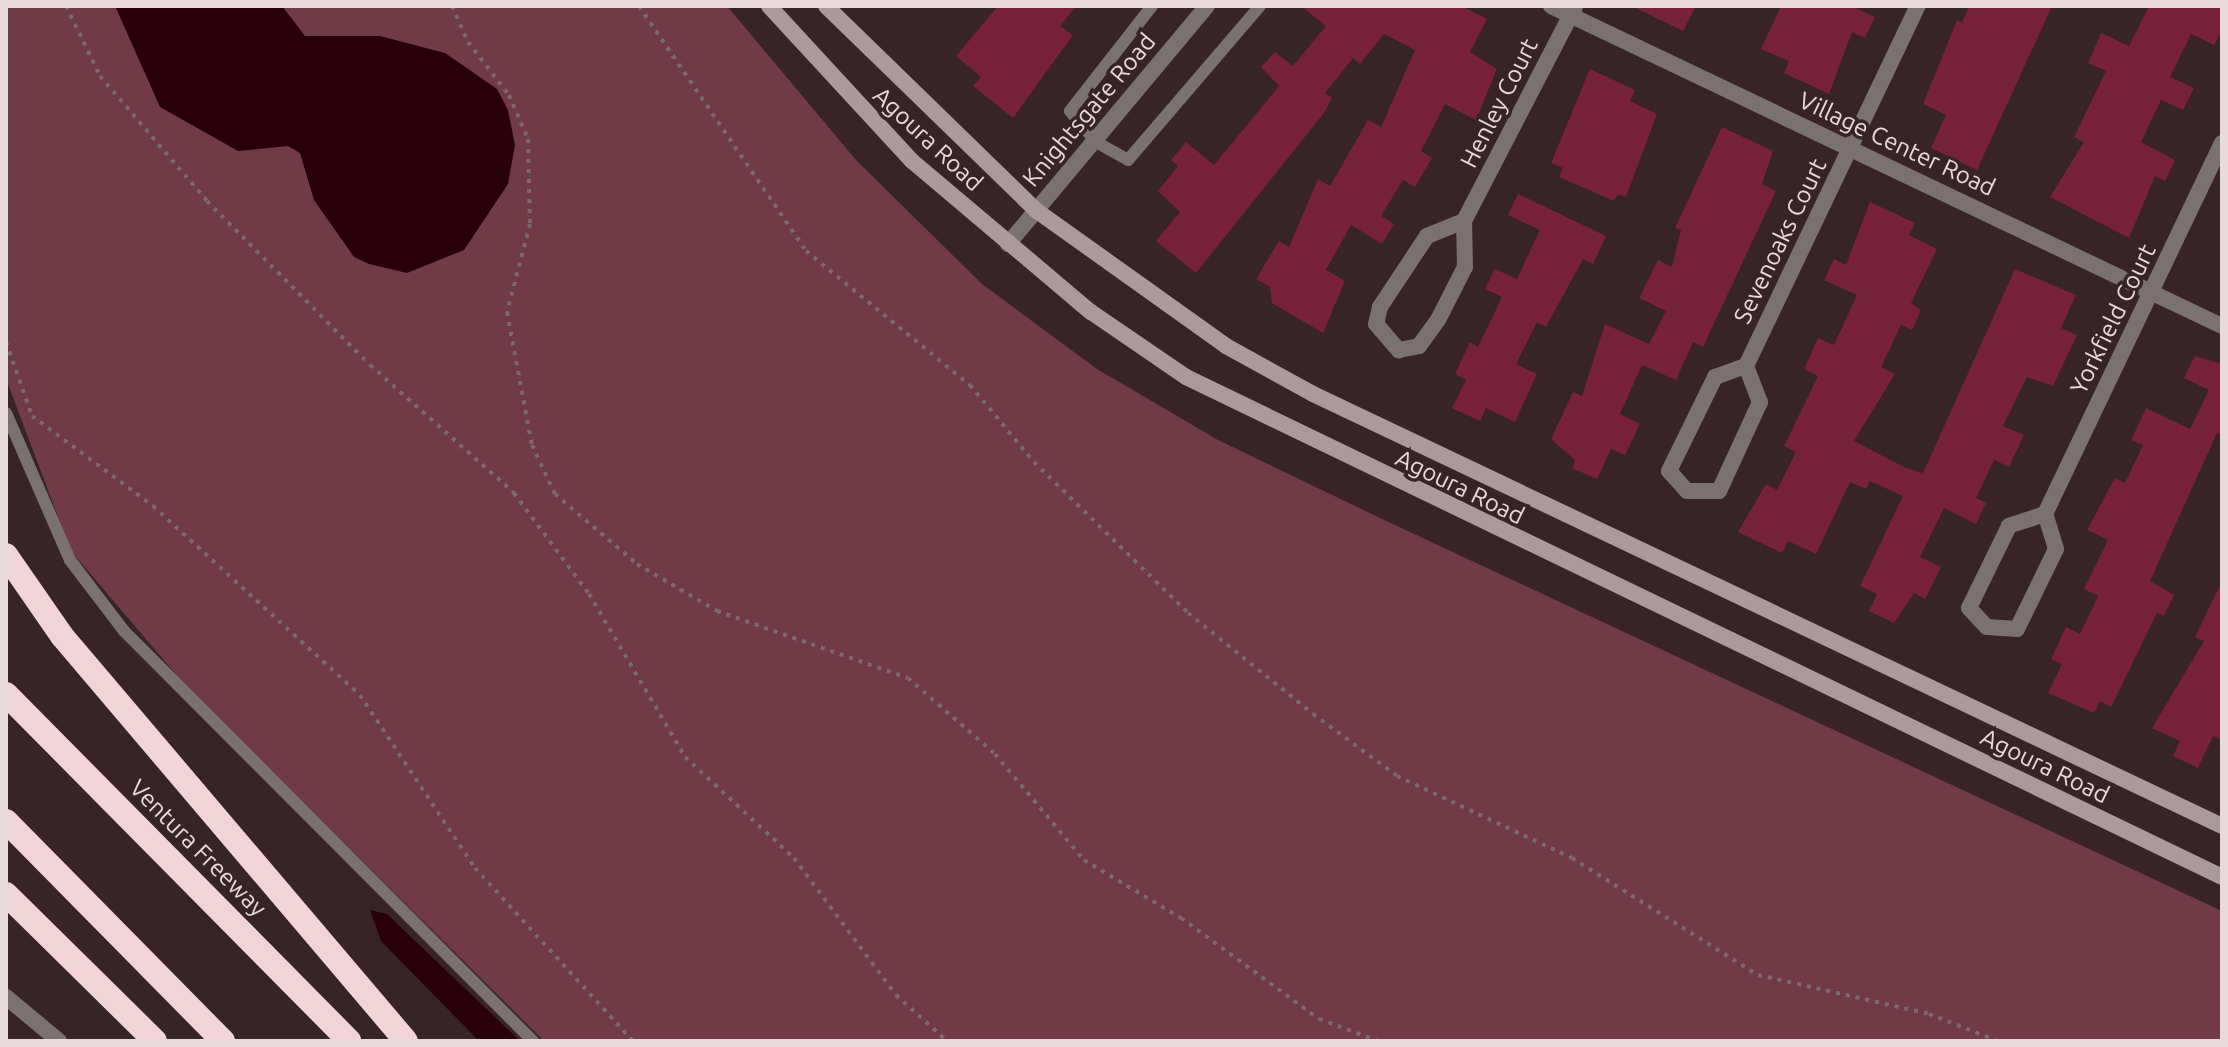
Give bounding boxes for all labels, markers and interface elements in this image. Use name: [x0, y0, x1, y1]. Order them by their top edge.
street label: Knightsgate Road: [1017, 28, 1161, 192]
street label: Henley Court: [1454, 34, 1544, 172]
street label: Agoura Road: [867, 81, 989, 197]
street label: Village Center Road: [1794, 86, 2000, 202]
street label: Sevenoaks Court: [1728, 154, 1832, 328]
street label: Yorkfield Court: [2064, 239, 2162, 399]
street label: Agoura Road: [1391, 444, 1529, 530]
street label: Agoura Road: [1976, 723, 2114, 809]
street label: Ventura Freeway: [124, 774, 272, 922]

